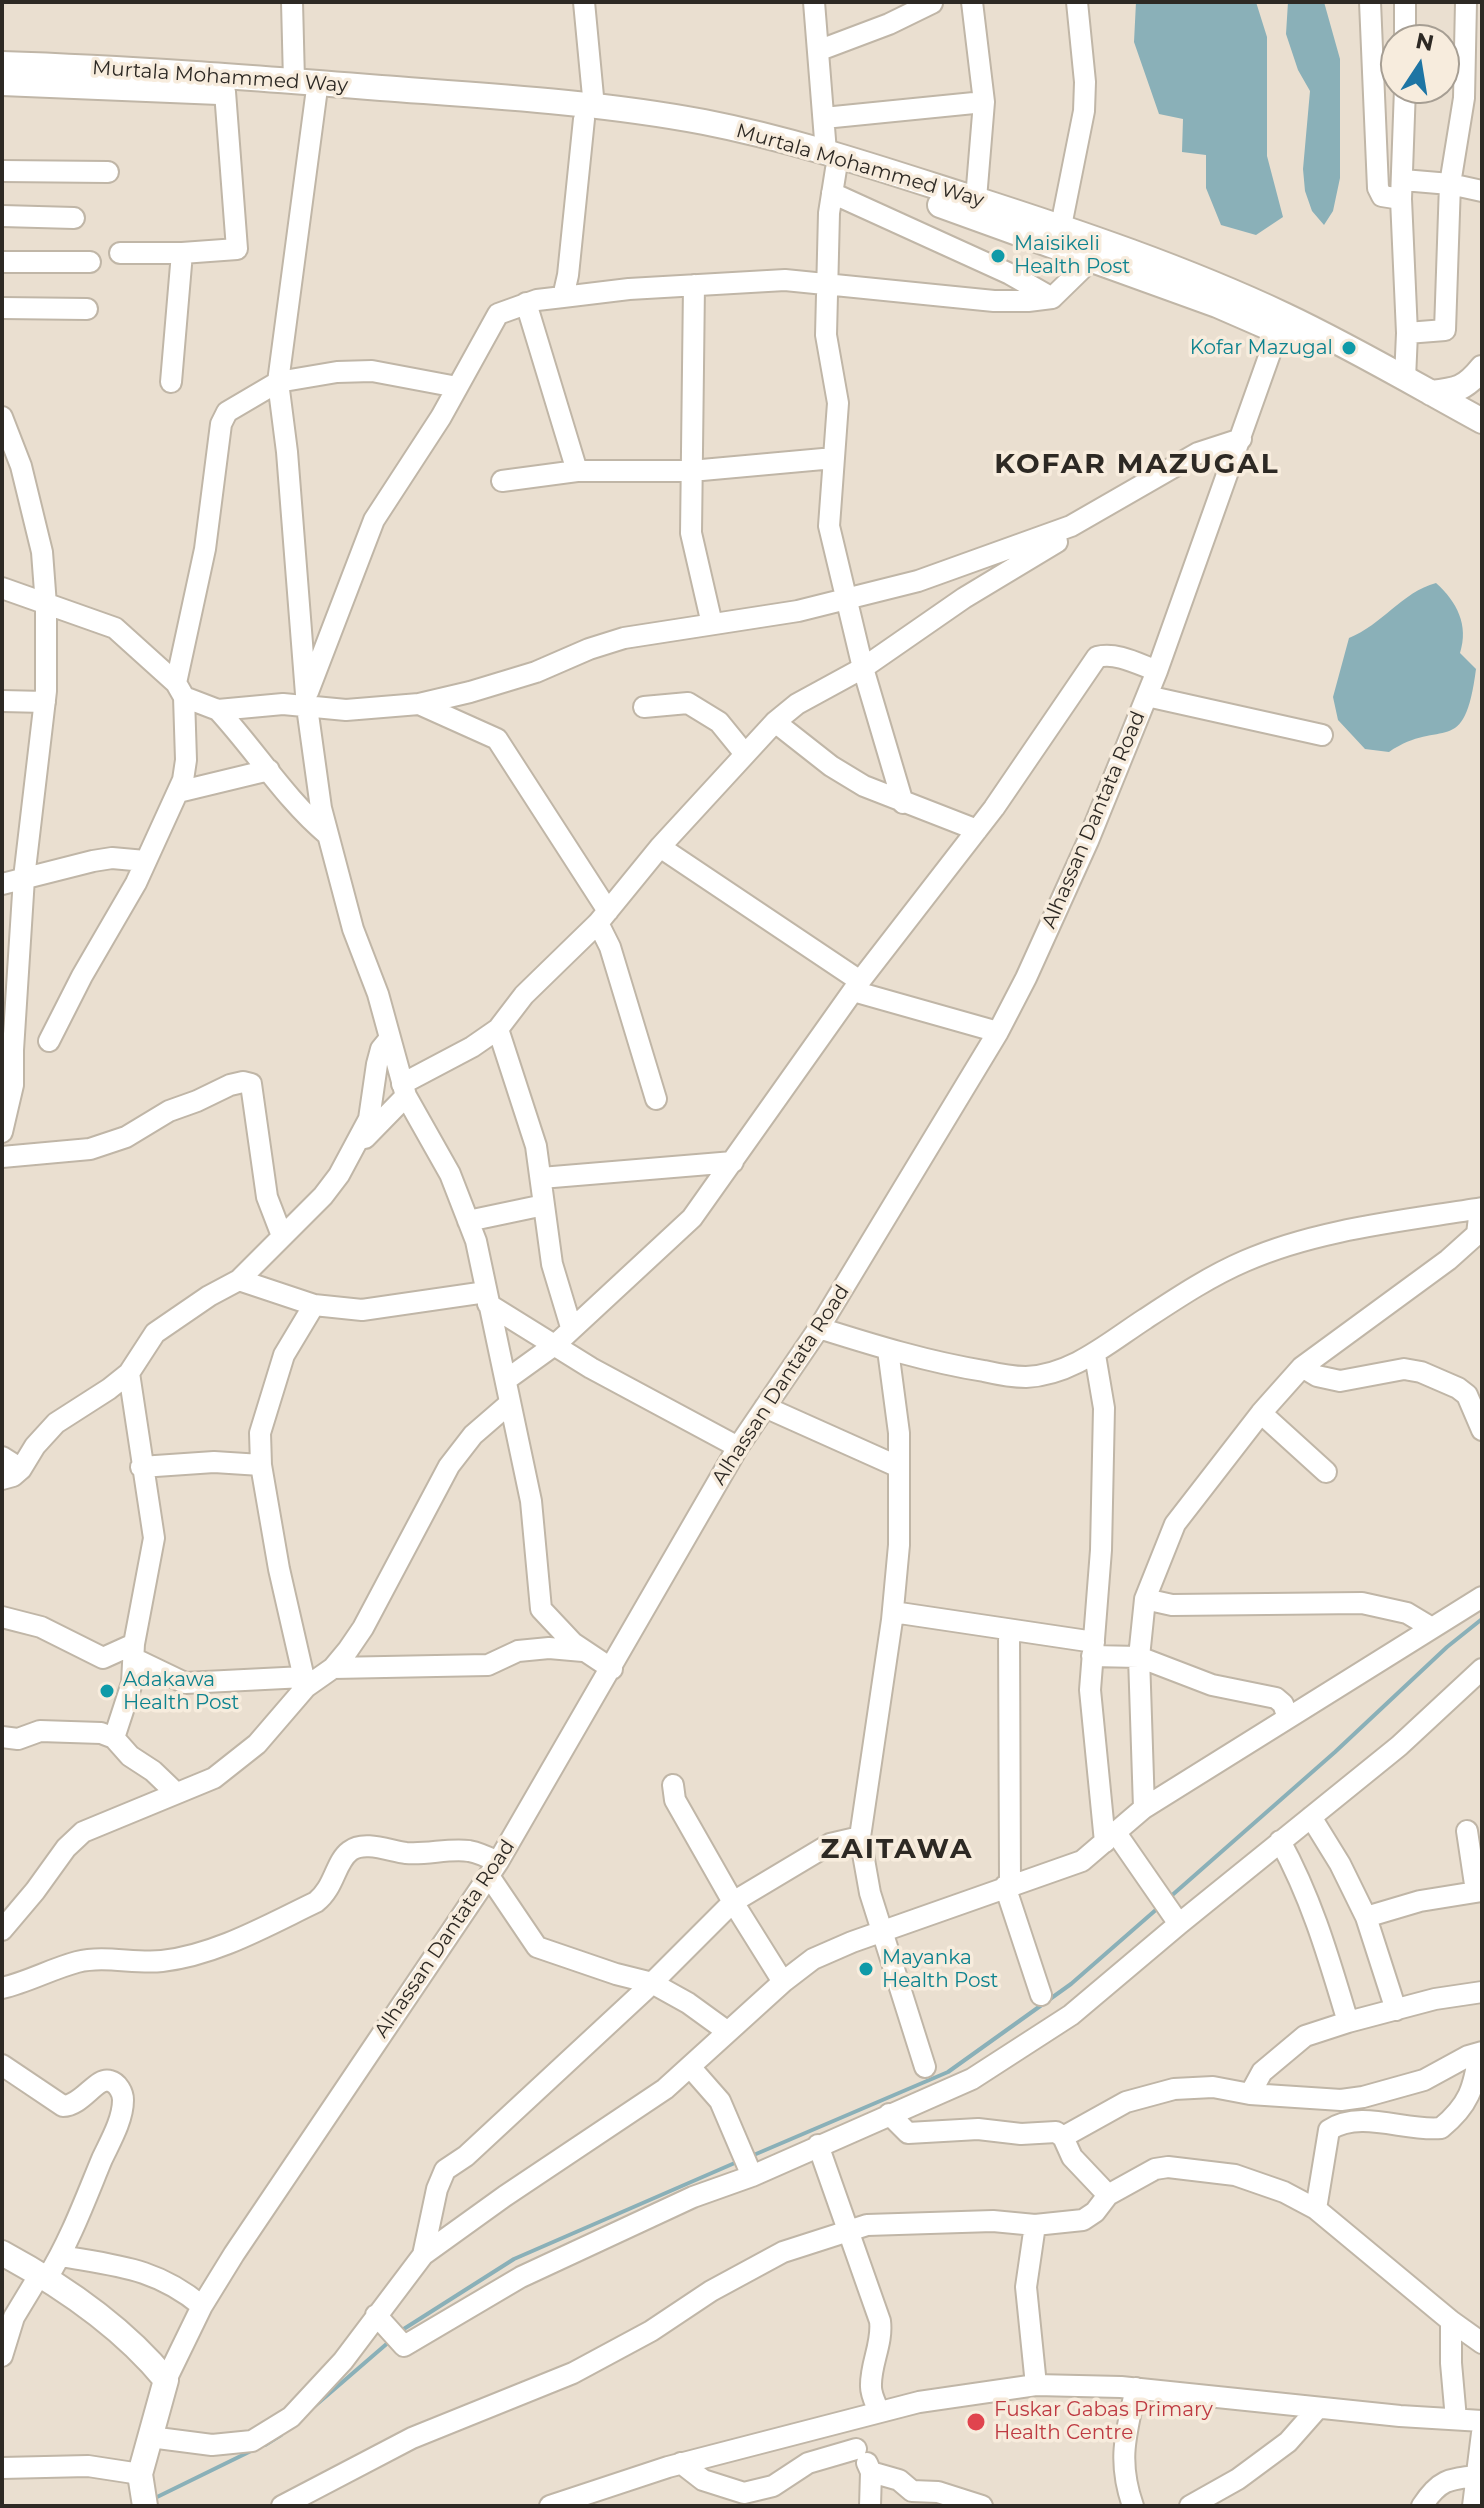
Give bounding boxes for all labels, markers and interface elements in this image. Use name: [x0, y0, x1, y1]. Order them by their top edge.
north arrow: [1380, 24, 1460, 104]
text: N: [1413, 27, 1436, 57]
street label: Murtala Mohammed Way: [91, 56, 349, 98]
street label: Murtala Mohammed Way: [733, 119, 987, 213]
place label: Maisikeli Health Post: [1014, 232, 1130, 279]
marker: Maisikeli Health Post: [989, 247, 1007, 265]
place label: Kofar Mazugal: [1190, 336, 1333, 360]
marker: Kofar Mazugal: [1340, 339, 1358, 357]
district label: KOFAR MAZUGAL: [994, 448, 1280, 482]
street label: Alhassan Dantata Road: [1037, 708, 1151, 932]
street label: Alhassan Dantata Road: [707, 1281, 855, 1489]
place label: Adakawa Health Post: [123, 1668, 239, 1715]
marker: Adakawa Health Post: [98, 1682, 116, 1700]
district label: ZAITAWA: [820, 1833, 974, 1867]
street label: Alhassan Dantata Road: [370, 1835, 520, 2043]
place label: Mayanka Health Post: [882, 1946, 998, 1993]
marker: Mayanka Health Post: [857, 1960, 875, 1978]
place label: Fuskar Gabas Primary Health Centre: [994, 2398, 1213, 2445]
marker: Fuskar Gabas Primary Health Centre: [965, 2411, 987, 2433]

